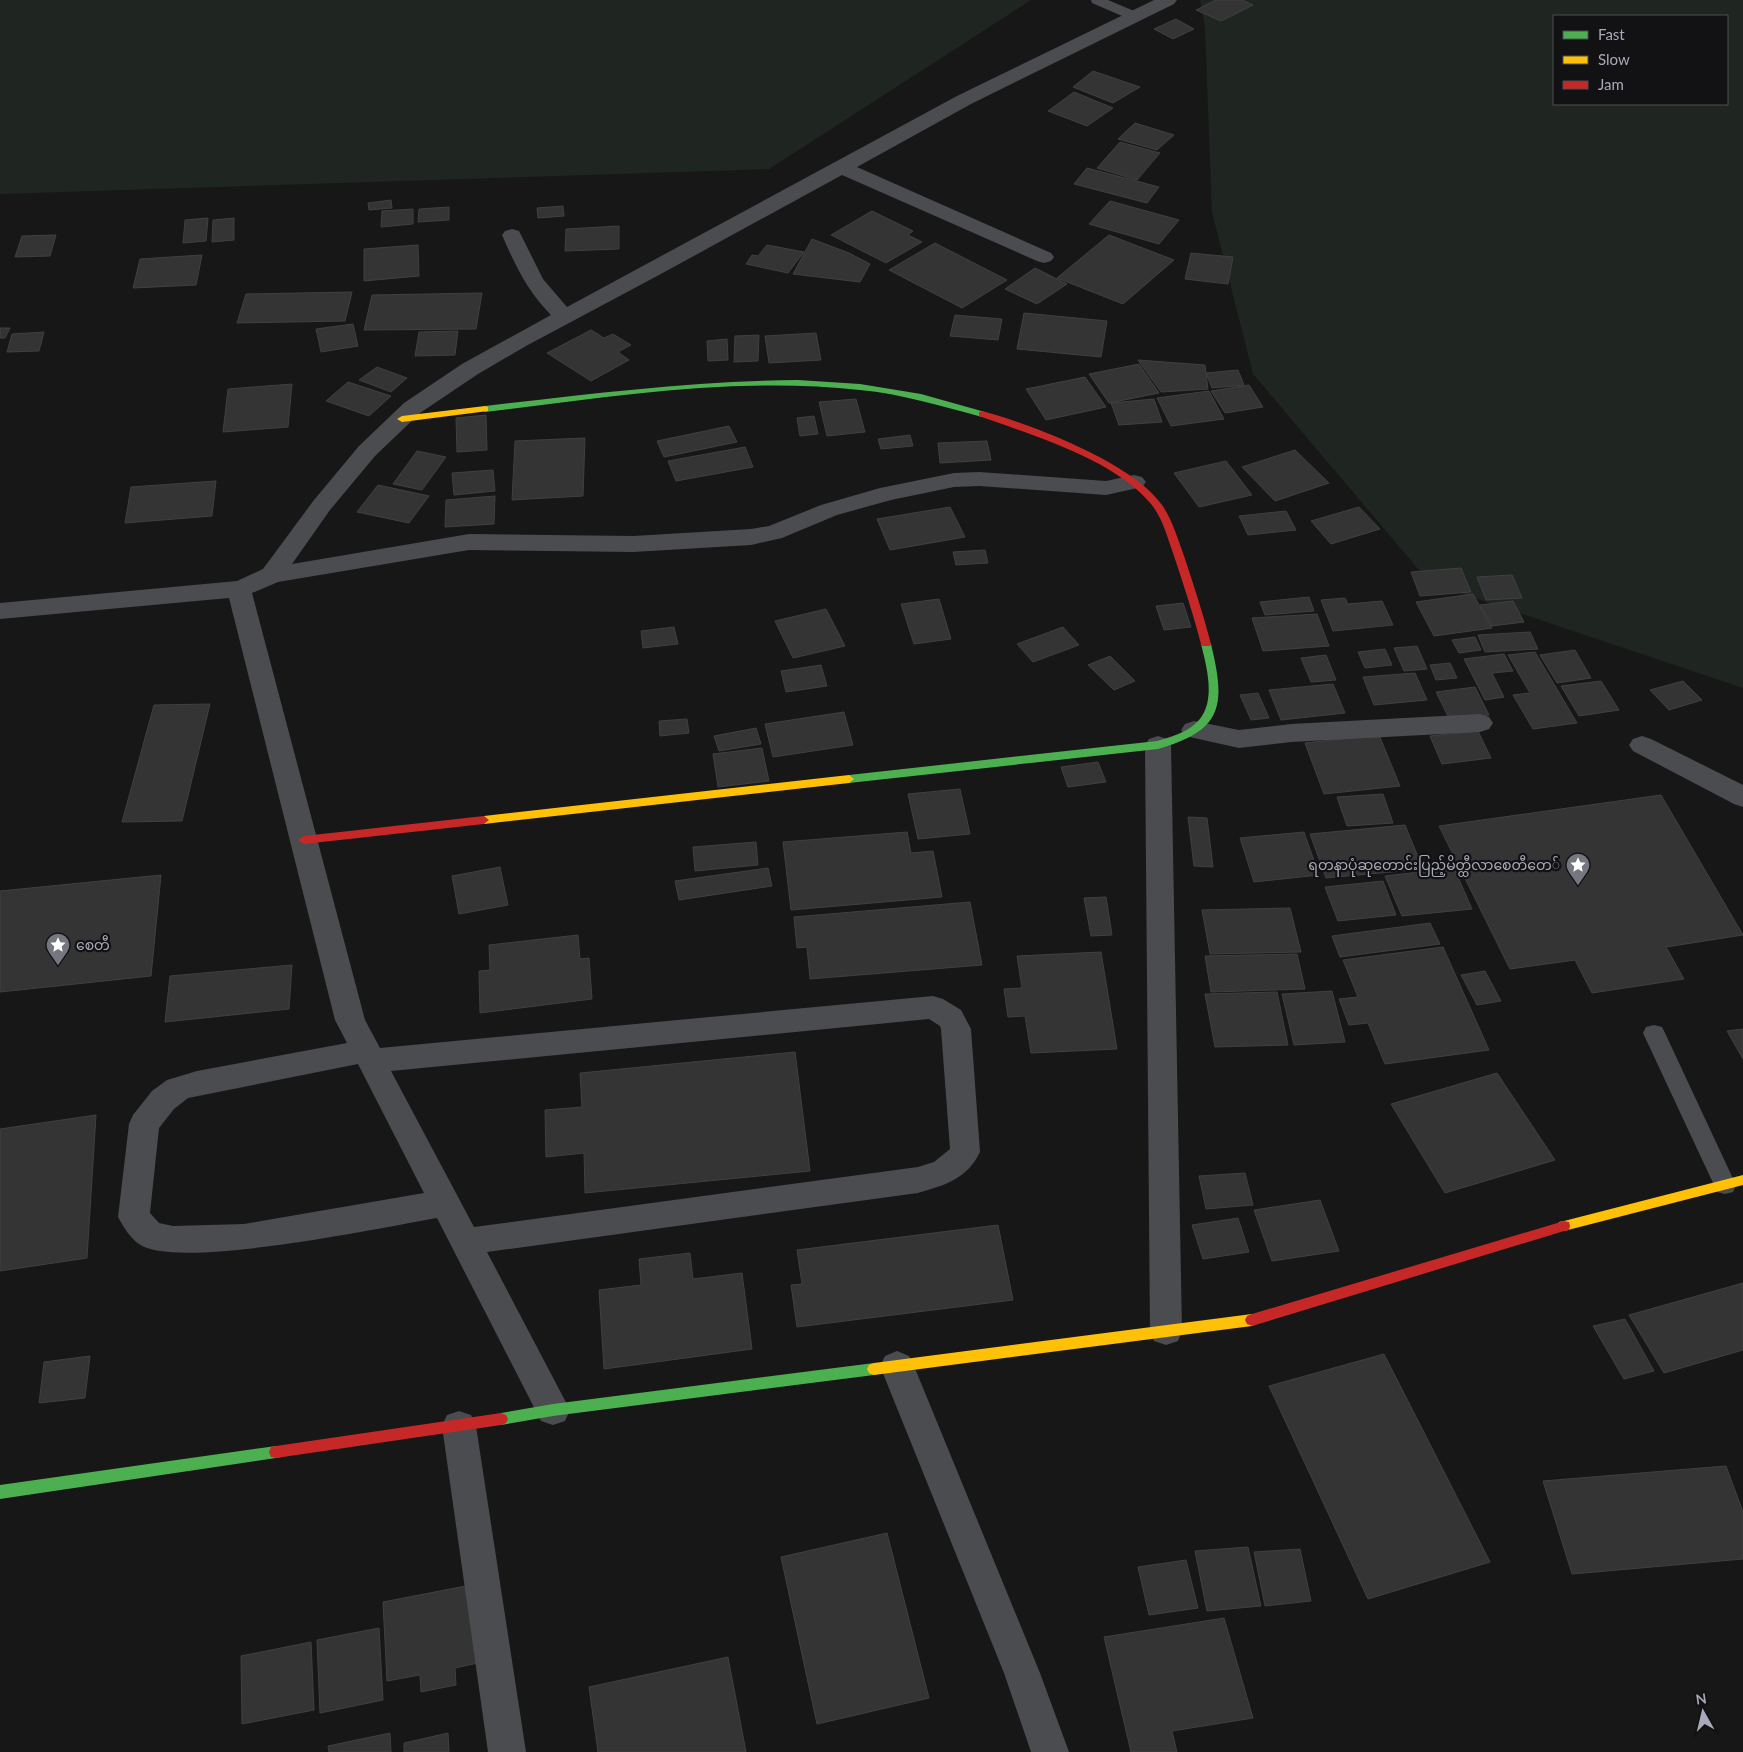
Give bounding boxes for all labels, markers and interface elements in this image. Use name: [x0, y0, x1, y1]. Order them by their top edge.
legend: [1553, 15, 1728, 105]
text: Fast: [1598, 25, 1625, 43]
text: Slow: [1598, 50, 1630, 68]
text: Jam: [1598, 75, 1624, 93]
place icon: ရတနာပုံဆုတောင်းပြည့်မိတ္ထီလာစေတီတေ်: [1565, 852, 1591, 886]
place label: ရတနာပုံဆုတောင်းပြည့်မိတ္ထီလာစေတီတေ်: [1308, 855, 1560, 877]
place icon: စေတီ: [45, 932, 71, 966]
place label: စေတီ: [76, 935, 110, 953]
north arrow: [1678, 1687, 1728, 1737]
text: N: [1695, 1689, 1708, 1708]

